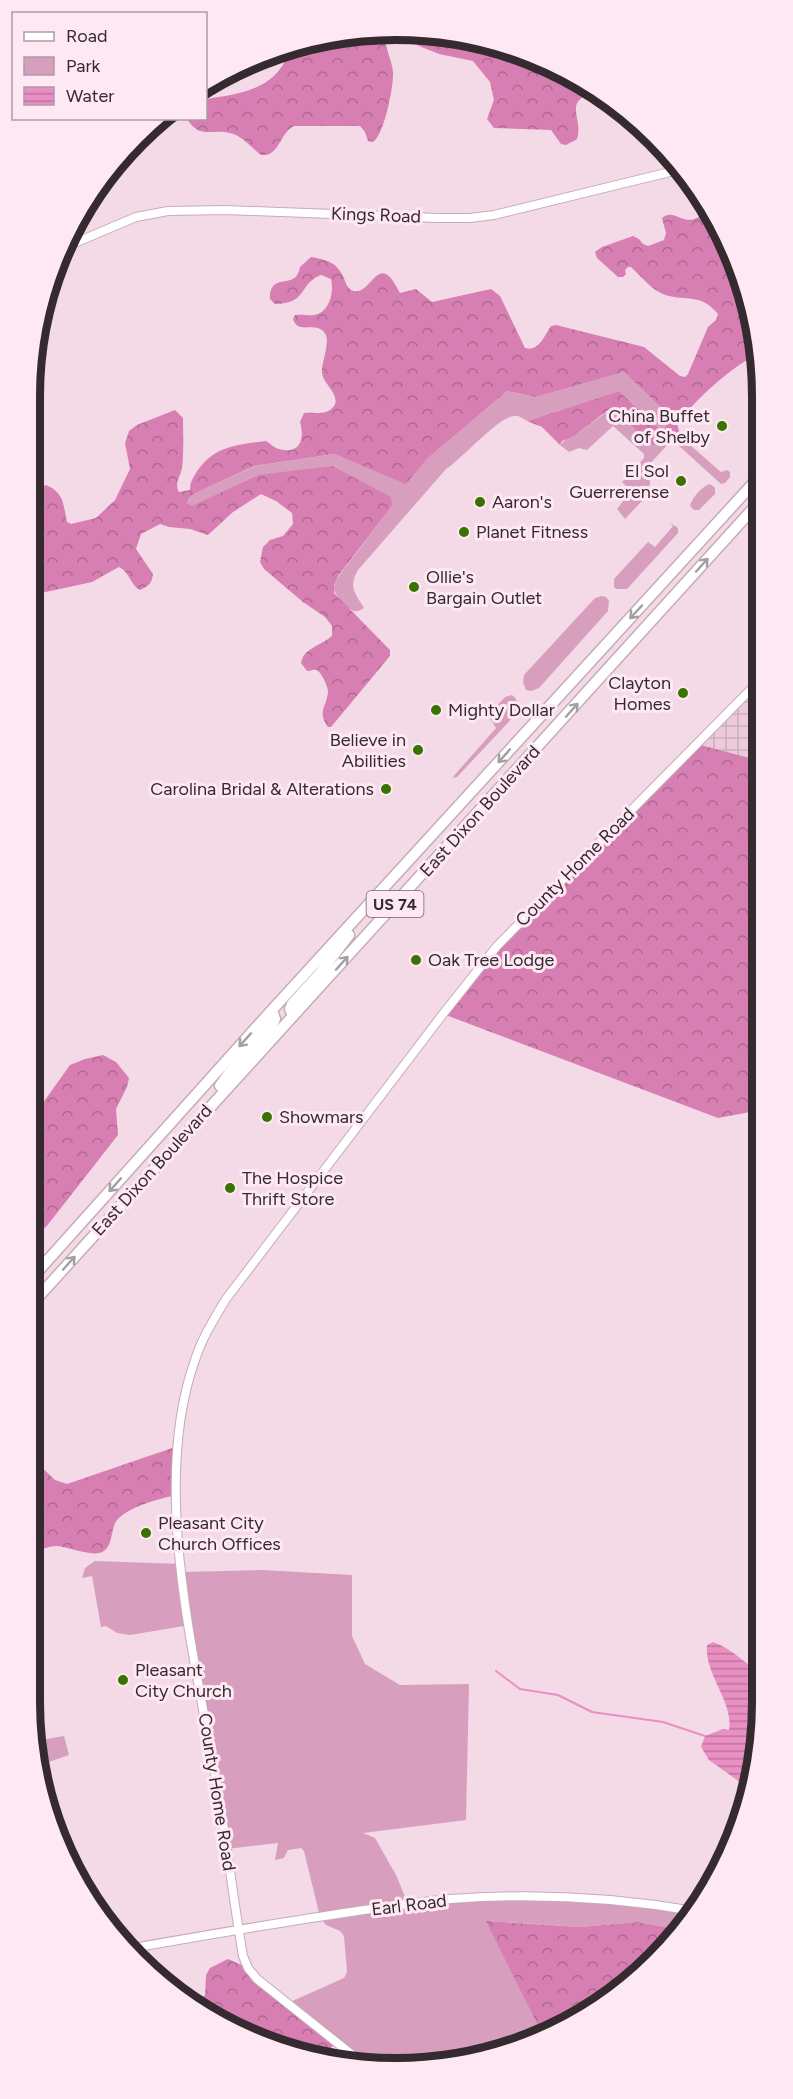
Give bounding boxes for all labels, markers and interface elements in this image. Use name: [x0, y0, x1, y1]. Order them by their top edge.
legend: [12, 12, 207, 120]
text: Road: [66, 25, 107, 47]
text: Park: [66, 55, 101, 77]
text: Water: [66, 85, 114, 107]
street label: Kings Road: [331, 202, 421, 228]
place label: China Buffet of Shelby: [608, 405, 711, 448]
marker: China Buffet of Shelby: [715, 419, 729, 433]
place label: El Sol Guerrerense: [569, 460, 669, 503]
marker: El Sol Guerrerense: [674, 474, 688, 488]
place label: Aaron's: [492, 491, 552, 513]
marker: Aaron's: [473, 495, 487, 509]
place label: Planet Fitness: [476, 521, 588, 543]
marker: Planet Fitness: [457, 525, 471, 539]
one-way arrow: [695, 558, 709, 573]
place label: Ollie's Bargain Outlet: [426, 566, 542, 609]
marker: Ollie's Bargain Outlet: [407, 580, 421, 594]
one-way arrow: [629, 605, 643, 620]
place label: Clayton Homes: [608, 672, 671, 715]
marker: Clayton Homes: [676, 686, 690, 700]
place label: Mighty Dollar: [448, 699, 555, 721]
marker: Mighty Dollar: [429, 703, 443, 717]
one-way arrow: [565, 703, 579, 718]
place label: Believe in Abilities: [330, 729, 406, 772]
street label: East Dixon Boulevard: [415, 741, 545, 881]
marker: Believe in Abilities: [411, 743, 425, 757]
one-way arrow: [498, 748, 512, 763]
place label: Carolina Bridal & Alterations: [150, 778, 374, 800]
marker: Carolina Bridal & Alterations: [379, 782, 393, 796]
street label: County Home Road: [511, 803, 639, 931]
road number: US 74: [366, 891, 424, 917]
place label: Oak Tree Lodge: [428, 949, 555, 971]
marker: Oak Tree Lodge: [409, 953, 423, 967]
one-way arrow: [334, 956, 348, 971]
one-way arrow: [238, 1032, 252, 1047]
street label: East Dixon Boulevard: [87, 1100, 217, 1240]
place label: Showmars: [279, 1106, 363, 1128]
marker: Showmars: [260, 1110, 274, 1124]
place label: The Hospice Thrift Store: [242, 1167, 343, 1210]
one-way arrow: [108, 1177, 122, 1192]
marker: The Hospice Thrift Store: [223, 1181, 237, 1195]
one-way arrow: [62, 1255, 76, 1270]
place label: Pleasant City Church Offices: [158, 1512, 281, 1555]
marker: Pleasant City Church Offices: [139, 1526, 153, 1540]
place label: Pleasant City Church: [135, 1659, 232, 1702]
marker: Pleasant City Church: [116, 1673, 130, 1687]
street label: County Home Road: [194, 1712, 240, 1872]
street label: Earl Road: [370, 1889, 448, 1921]

